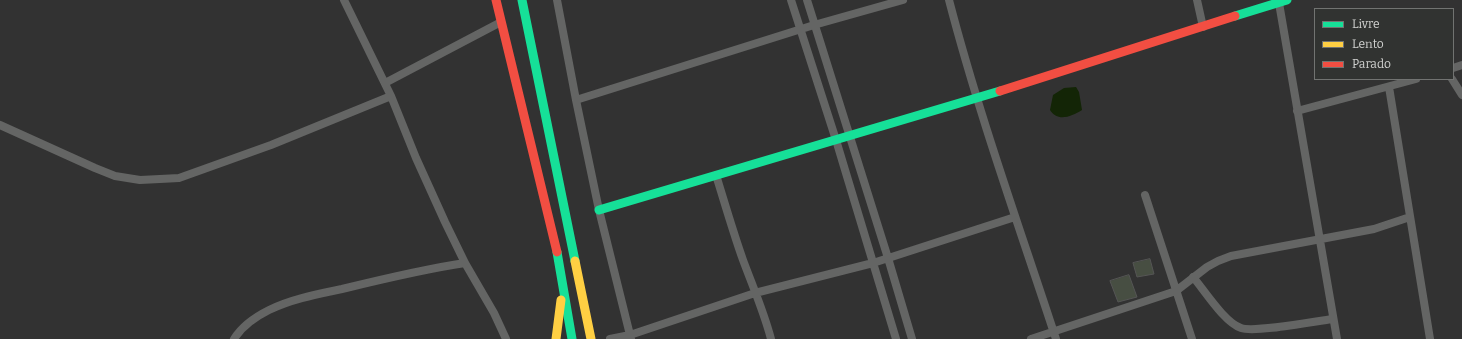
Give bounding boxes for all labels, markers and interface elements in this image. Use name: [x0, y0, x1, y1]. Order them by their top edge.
legend: [1314, 8, 1454, 80]
text: Livre: [1352, 17, 1380, 31]
text: Lento: [1352, 37, 1384, 51]
text: Parado: [1352, 57, 1391, 71]

